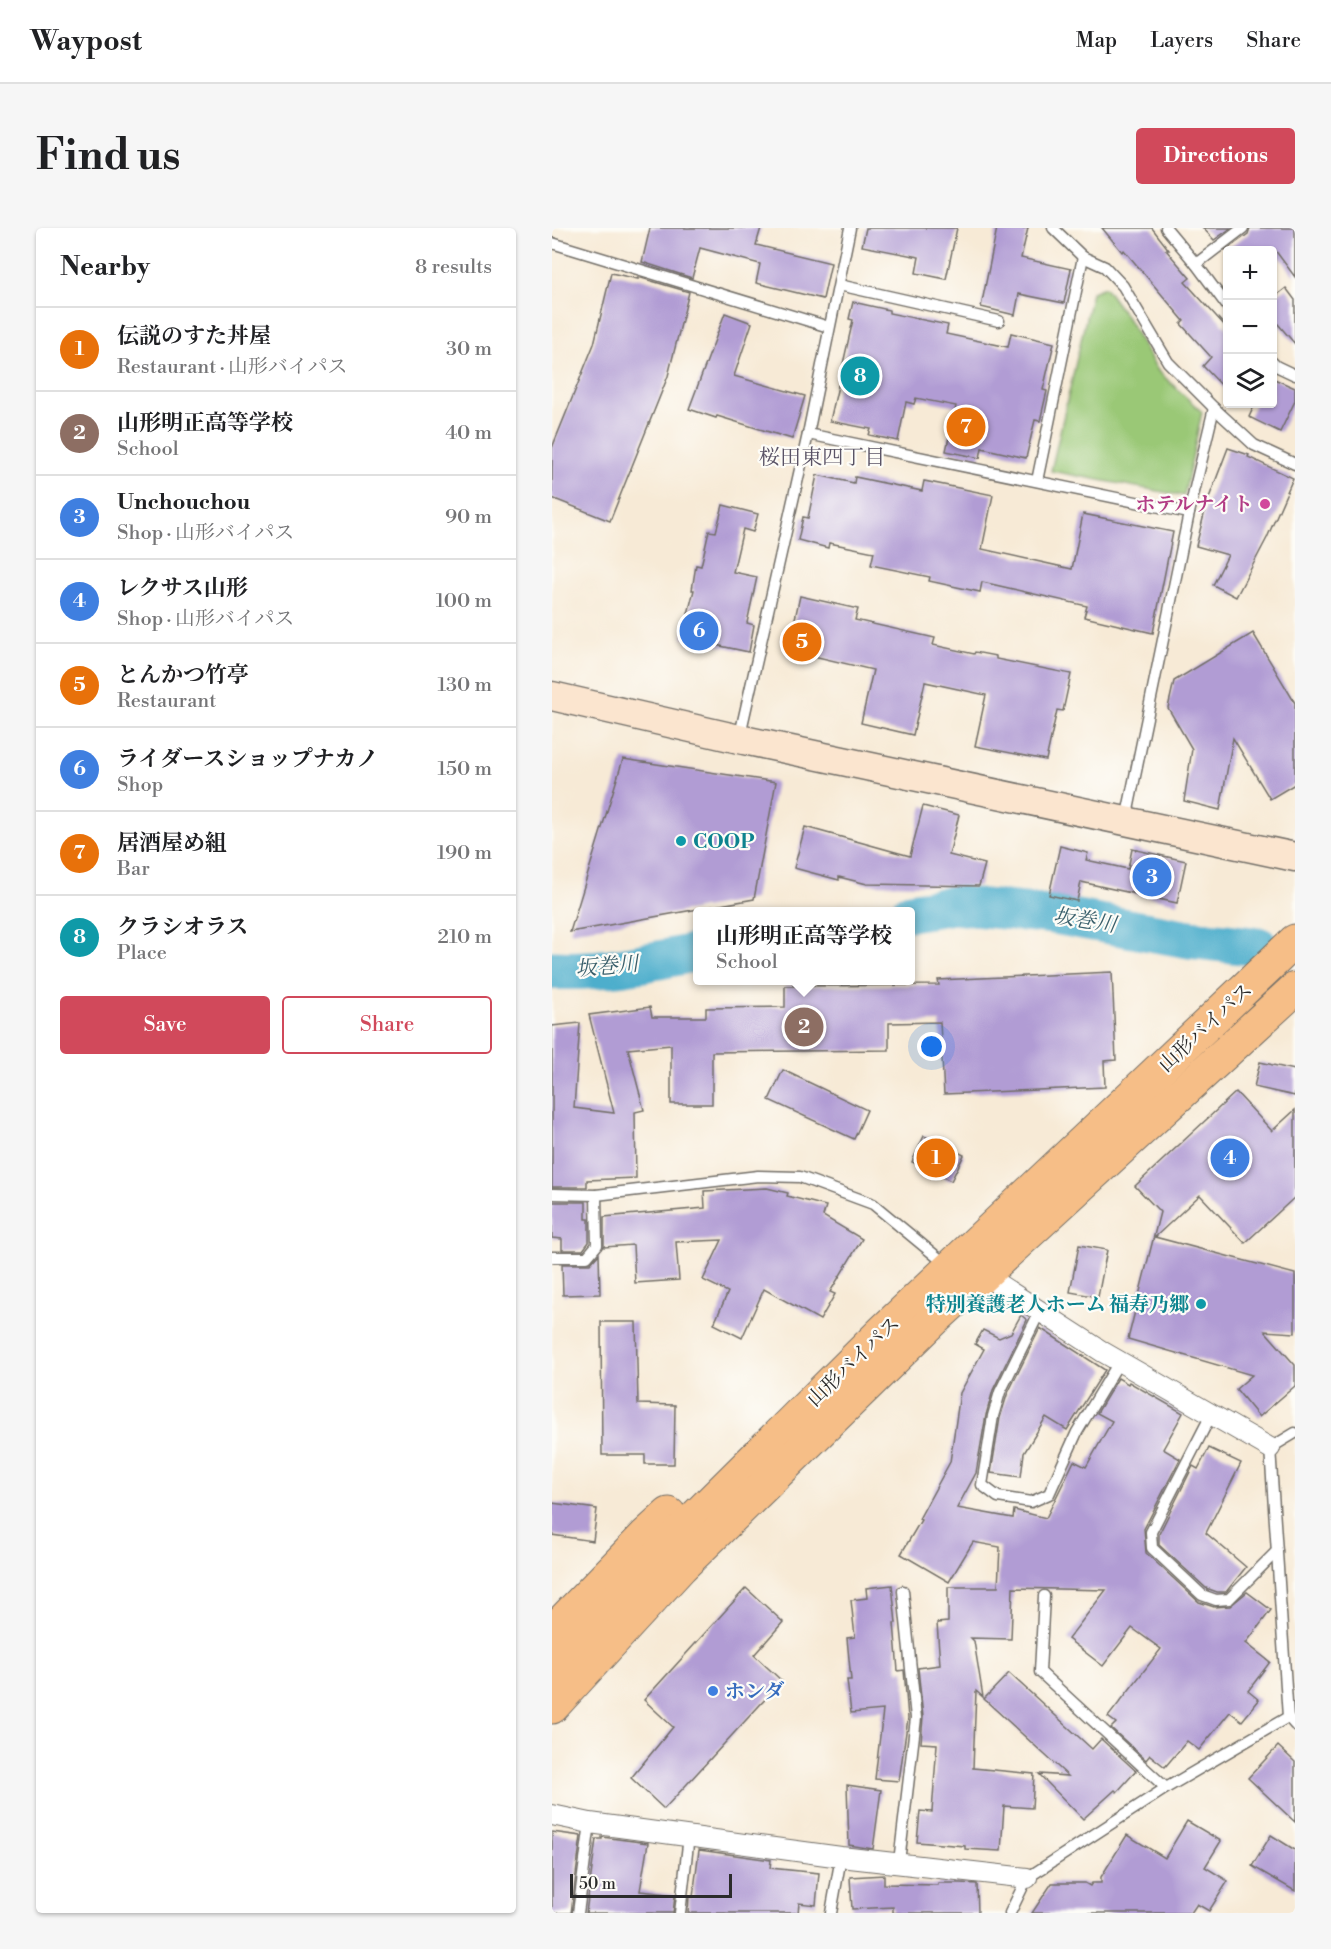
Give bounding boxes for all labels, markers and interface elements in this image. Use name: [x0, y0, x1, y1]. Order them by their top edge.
text: Waypost: [30, 24, 142, 59]
text: Map: [1076, 28, 1117, 54]
text: Layers: [1150, 28, 1213, 54]
text: Share: [1246, 28, 1301, 54]
button: Directions: [1136, 128, 1295, 184]
text: Find us: [36, 130, 180, 183]
map controls: [1223, 246, 1277, 408]
button: +: [1223, 246, 1277, 300]
text: Nearby: [60, 251, 150, 283]
text: 8 results: [415, 255, 492, 280]
button: −: [1223, 300, 1277, 354]
text: 伝説のすた丼屋: [117, 323, 271, 350]
text: 1: [75, 337, 84, 362]
text: 30 m: [446, 337, 492, 362]
pin: 8: [840, 354, 880, 398]
button: layers: [1223, 354, 1277, 408]
text: Restaurant · 山形バイパス: [117, 355, 347, 380]
pin: 7: [946, 404, 986, 450]
text: 山形明正高等学校: [117, 410, 293, 437]
text: 2: [73, 421, 86, 446]
text: 40 m: [445, 421, 492, 446]
text: School: [117, 437, 179, 462]
district label: 桜田東四丁目: [759, 445, 885, 471]
text: Unchouchou: [117, 489, 250, 516]
place label: ホテルナイト: [1135, 493, 1253, 518]
marker: ホテルナイト: [1258, 497, 1272, 511]
text: 3: [73, 505, 86, 530]
text: 90 m: [445, 505, 492, 530]
text: Shop · 山形バイパス: [117, 521, 294, 546]
text: レクサス山形: [117, 575, 248, 602]
text: 4: [73, 589, 86, 614]
text: 100 m: [436, 589, 492, 614]
text: Shop · 山形バイパス: [117, 607, 294, 632]
pin: 6: [680, 608, 718, 654]
pin: 5: [782, 620, 822, 664]
text: とんかつ竹亭: [117, 662, 249, 689]
text: 5: [73, 673, 86, 698]
text: 130 m: [437, 673, 492, 698]
text: Restaurant: [117, 689, 216, 714]
text: ライダースショップナカノ: [117, 746, 378, 773]
text: 6: [73, 757, 86, 782]
text: 150 m: [437, 757, 492, 782]
text: Shop: [117, 773, 163, 798]
text: 居酒屋め組: [117, 830, 227, 857]
place label: COOP: [693, 830, 754, 855]
marker: COOP: [674, 834, 688, 848]
text: 7: [74, 841, 85, 866]
text: 190 m: [437, 841, 492, 866]
pin: 3: [1132, 854, 1172, 900]
text: Bar: [117, 857, 150, 882]
water label: 坂巻川: [1052, 903, 1120, 939]
popup: [693, 907, 915, 985]
text: クラシオラス: [117, 914, 248, 941]
text: 山形明正高等学校: [716, 923, 892, 950]
text: 8: [73, 925, 86, 950]
text: 210 m: [437, 925, 492, 950]
text: Place: [117, 941, 167, 966]
text: School: [716, 950, 778, 975]
water label: 坂巻川: [575, 951, 642, 983]
street label: 山形バイパス: [1154, 978, 1258, 1078]
button: Save: [60, 996, 270, 1054]
button: Share: [282, 996, 492, 1054]
pin: 2: [784, 1004, 824, 1050]
your location: [917, 1032, 946, 1061]
pin: 1: [916, 1136, 956, 1180]
pin: 4: [1210, 1136, 1250, 1180]
place label: 特別養護老人ホーム 福寿乃郷: [926, 1293, 1190, 1318]
marker: 特別養護老人ホーム 福寿乃郷: [1194, 1297, 1208, 1311]
street label: 山形バイパス: [802, 1312, 906, 1413]
place label: ホンダ: [725, 1680, 784, 1705]
marker: ホンダ: [706, 1684, 720, 1698]
scale bar: [570, 1871, 732, 1898]
text: 50 m: [579, 1874, 616, 1894]

